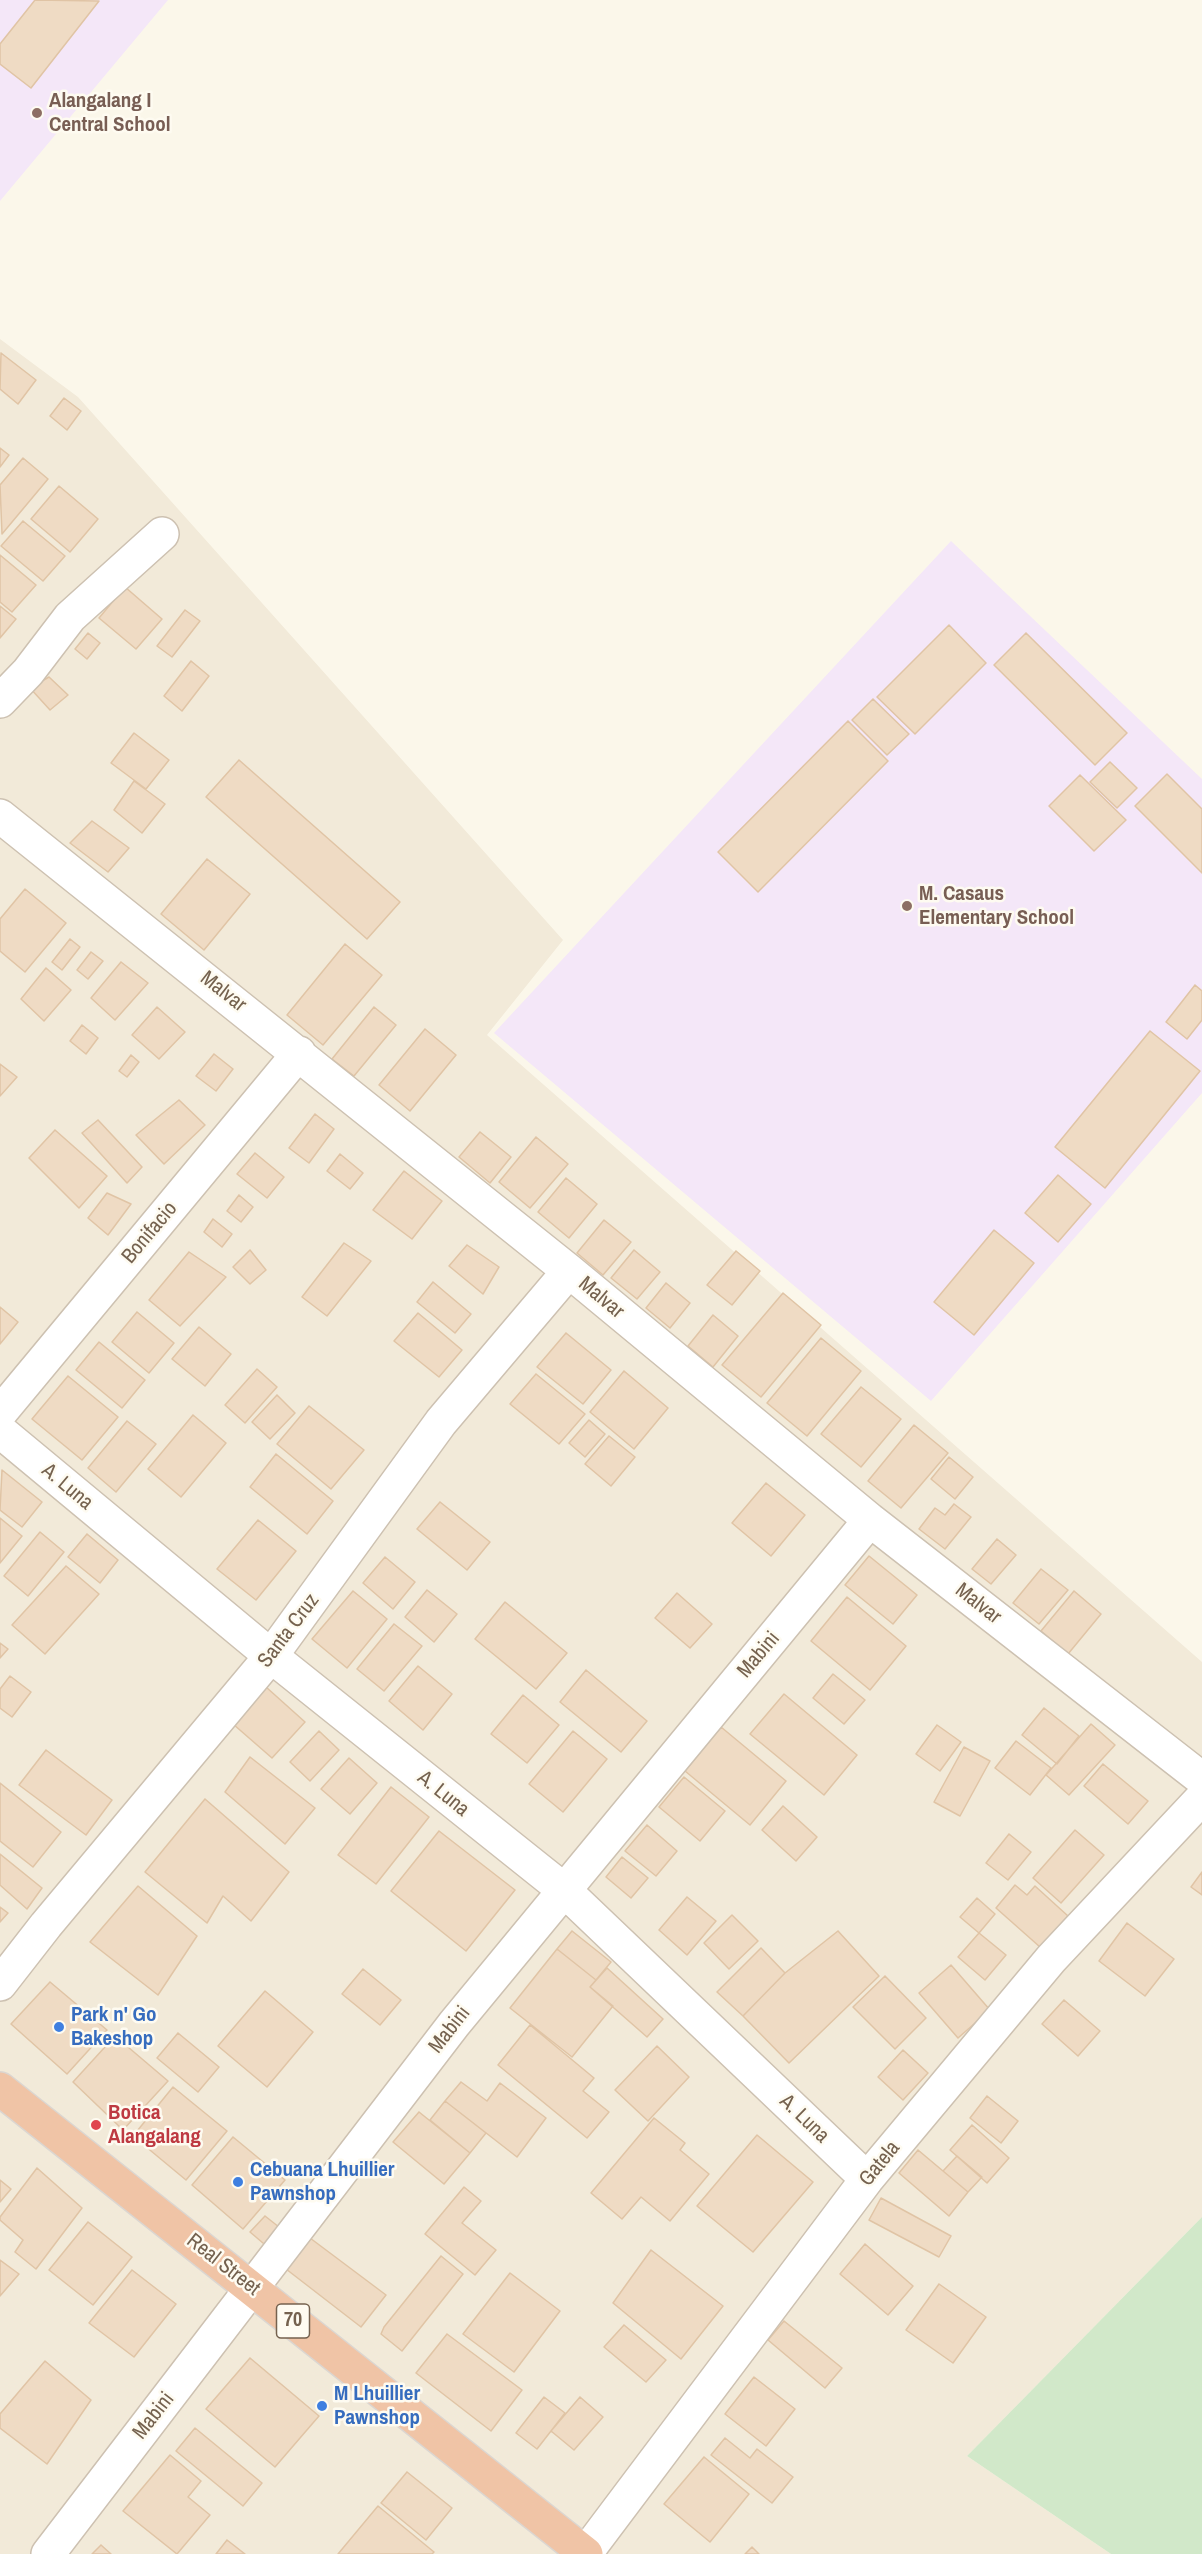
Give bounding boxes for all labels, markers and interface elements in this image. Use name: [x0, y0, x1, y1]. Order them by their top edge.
place label: Alangalang I Central School: [49, 88, 171, 138]
marker: Alangalang I Central School: [30, 106, 44, 120]
place label: M. Casaus Elementary School: [919, 881, 1074, 931]
marker: M. Casaus Elementary School: [900, 899, 914, 913]
street label: Malvar: [195, 966, 251, 1018]
street label: Bonifacio: [117, 1197, 183, 1269]
street label: Malvar: [573, 1272, 629, 1324]
street label: A. Luna: [36, 1458, 98, 1516]
street label: Malvar: [950, 1578, 1006, 1630]
street label: Santa Cruz: [253, 1589, 325, 1673]
street label: Mabini: [732, 1627, 786, 1683]
street label: A. Luna: [412, 1766, 474, 1822]
street label: Mabini: [424, 2001, 476, 2059]
place label: Park n' Go Bakeshop: [71, 2002, 156, 2052]
marker: Park n' Go Bakeshop: [52, 2020, 66, 2034]
street label: A. Luna: [774, 2089, 834, 2149]
place label: Botica Alangalang: [108, 2100, 201, 2150]
marker: Botica Alangalang: [89, 2118, 103, 2132]
street label: Gatela: [854, 2136, 906, 2192]
place label: Cebuana Lhuillier Pawnshop: [250, 2157, 395, 2207]
marker: Cebuana Lhuillier Pawnshop: [231, 2175, 245, 2189]
street label: Real Street: [181, 2229, 265, 2301]
road number: 70: [276, 2304, 310, 2338]
place label: M Lhuillier Pawnshop: [334, 2381, 420, 2431]
street label: Mabini: [128, 2387, 180, 2445]
marker: M Lhuillier Pawnshop: [315, 2399, 329, 2413]

